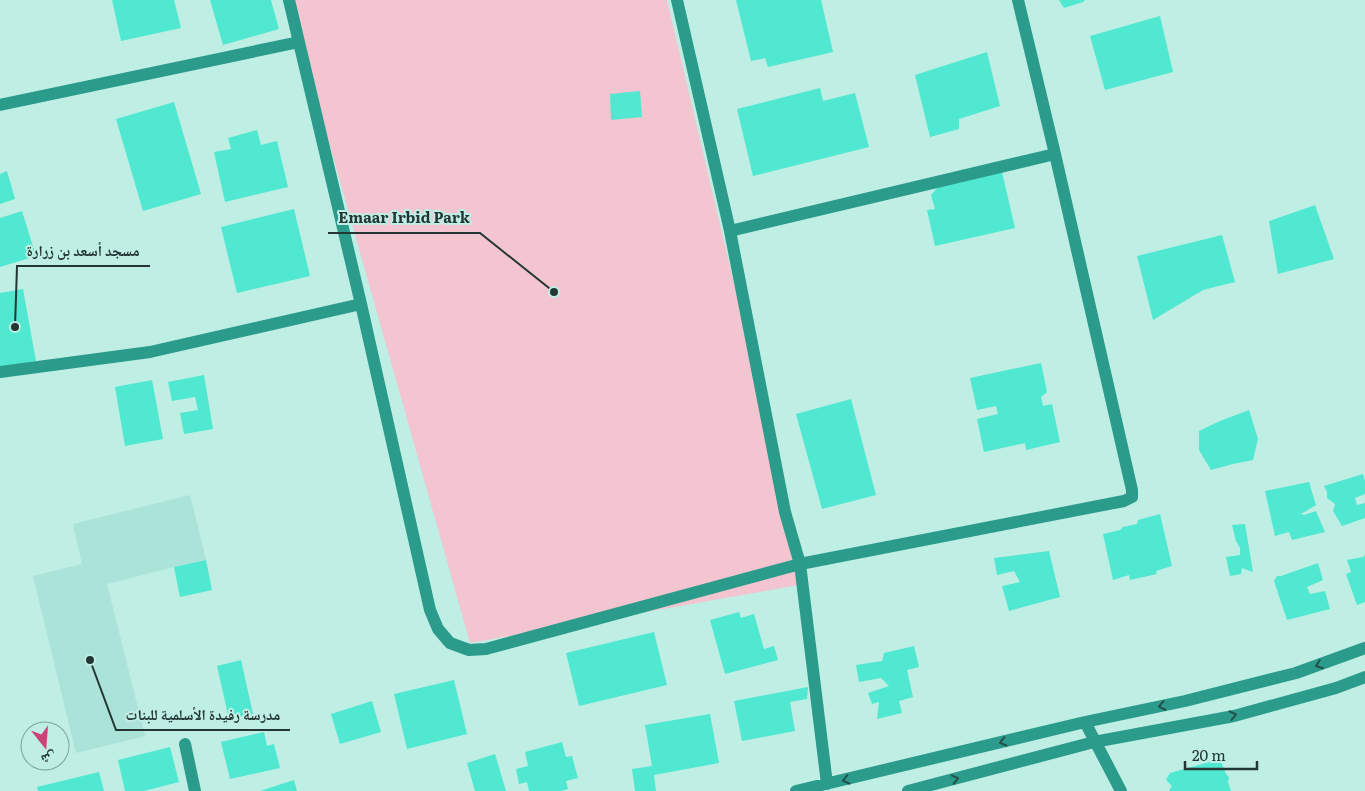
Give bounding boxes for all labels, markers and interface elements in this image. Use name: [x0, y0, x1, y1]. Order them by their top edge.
callout: Emaar Irbid Park: [328, 203, 480, 233]
text: Emaar Irbid Park: [338, 205, 471, 228]
callout: مسجد أسعد بن زرارة: [17, 236, 150, 266]
text: مسجد أسعد بن زرارة: [26, 238, 140, 261]
one-way arrow: [1315, 659, 1324, 669]
callout: مدرسة رفيدة الأسلمية للبنات: [116, 700, 290, 730]
one-way arrow: [1157, 700, 1166, 710]
text: مدرسة رفيدة الأسلمية للبنات: [126, 702, 280, 725]
one-way arrow: [1228, 710, 1237, 721]
north arrow: [20, 721, 70, 771]
one-way arrow: [1000, 736, 1008, 746]
scale bar: [1185, 738, 1258, 770]
text: 20 m: [1192, 743, 1226, 766]
text: ش: [39, 748, 59, 771]
one-way arrow: [841, 774, 850, 785]
one-way arrow: [951, 774, 959, 784]

